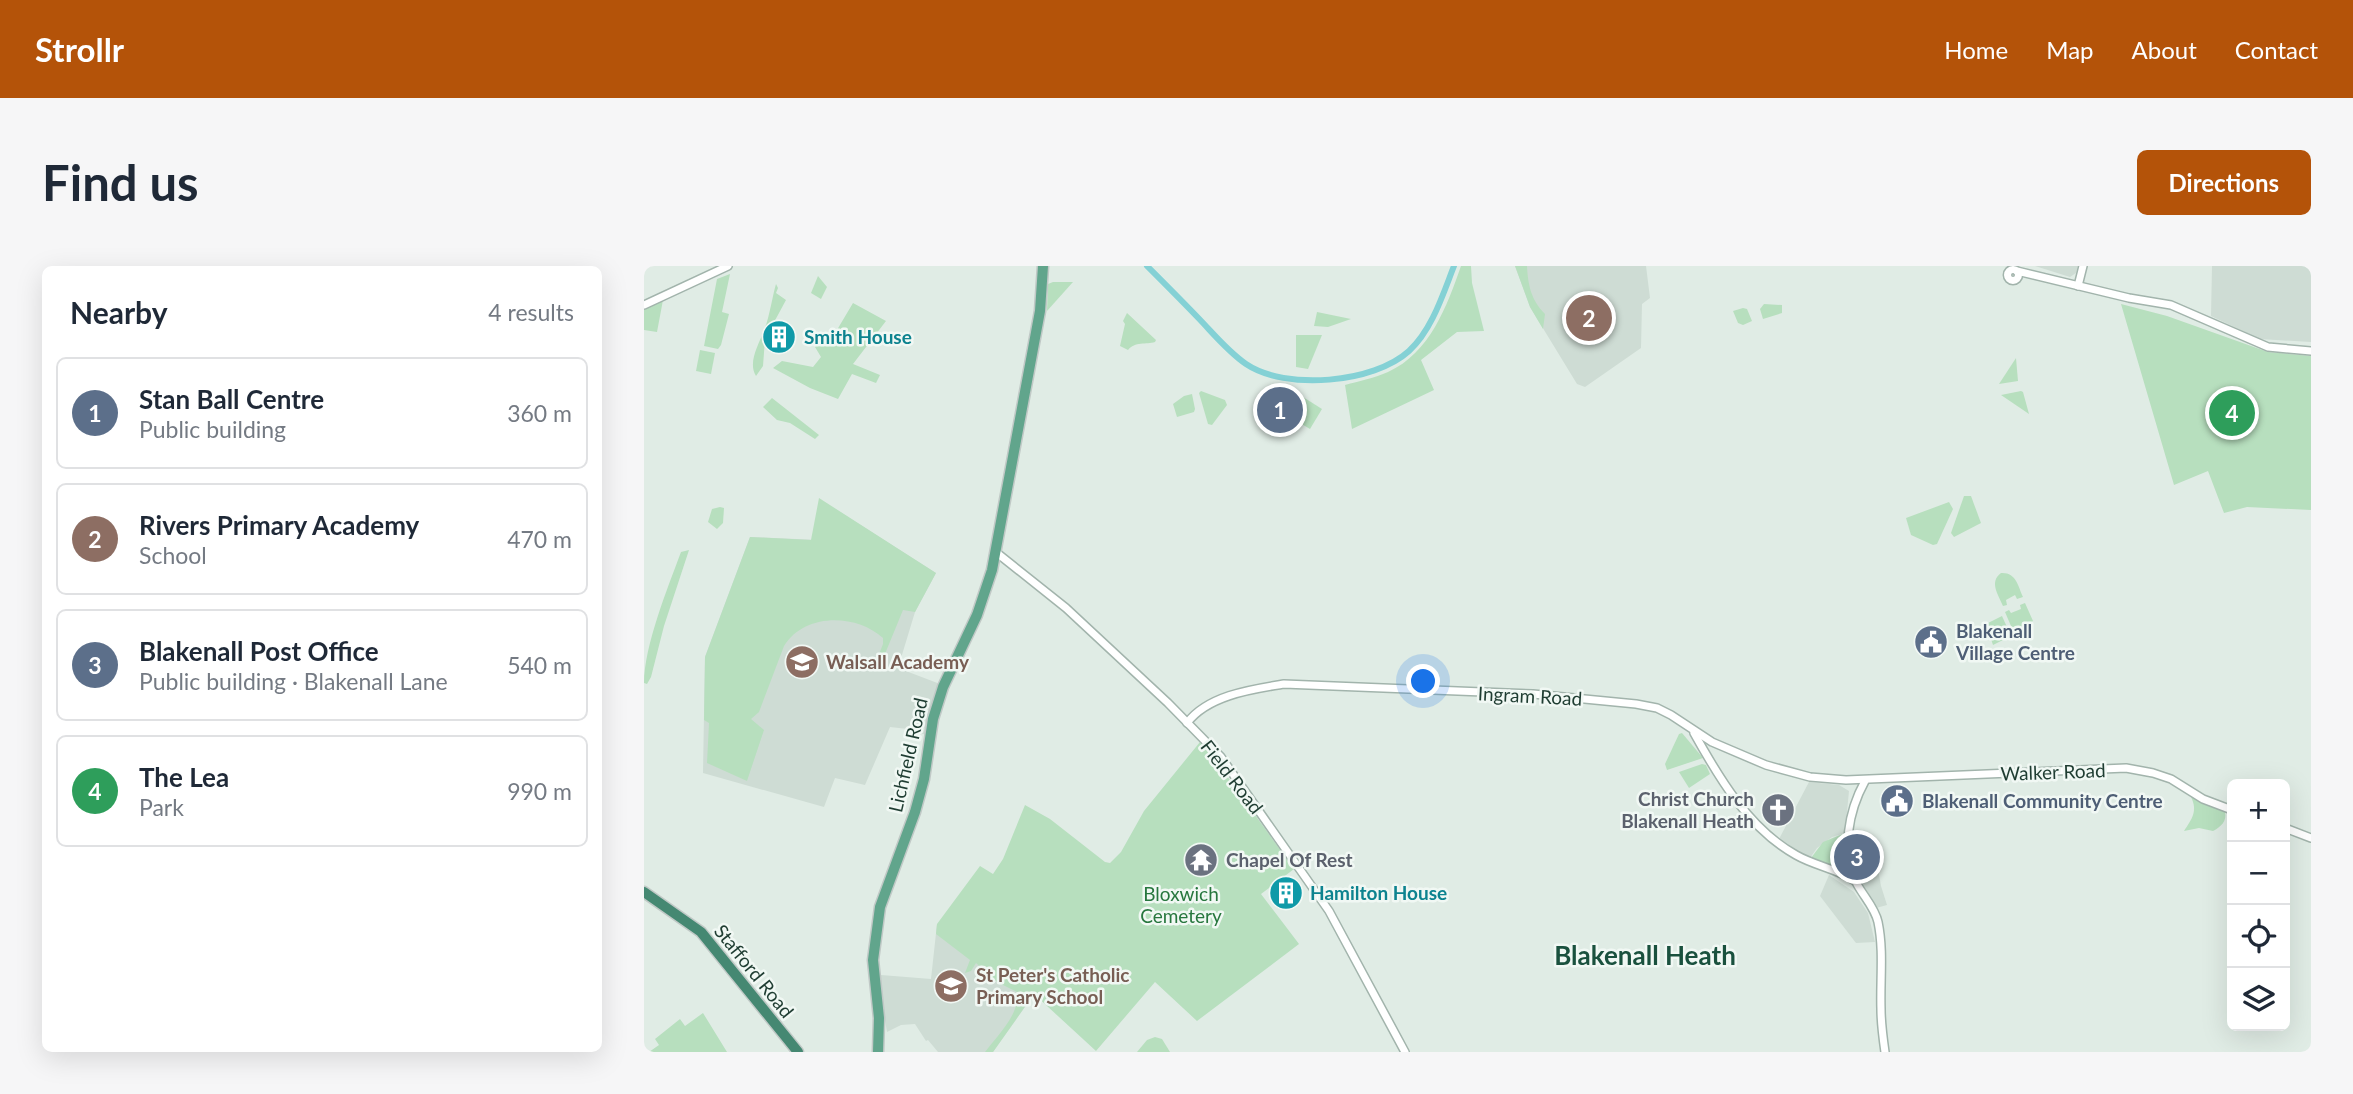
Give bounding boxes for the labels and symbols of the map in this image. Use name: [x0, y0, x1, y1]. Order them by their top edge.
pin: 2: [1566, 292, 1612, 344]
building icon: Smith House: [760, 318, 798, 356]
place label: Smith House: [804, 325, 912, 348]
pin: 1: [1257, 384, 1303, 436]
pin: 4: [2209, 387, 2255, 439]
place label: Blakenall Village Centre: [1955, 619, 2075, 664]
public building icon: Blakenall Village Centre: [1912, 623, 1950, 661]
school or university icon: Walsall Academy: [783, 643, 821, 681]
place label: Walsall Academy: [826, 650, 970, 673]
your location: [1406, 664, 1440, 698]
street label: Ingram Road: [1477, 681, 1583, 710]
street label: Lichfield Road: [883, 695, 932, 814]
street label: Field Road: [1196, 735, 1268, 818]
street label: Walker Road: [2000, 758, 2106, 785]
public building icon: Blakenall Community Centre: [1878, 782, 1916, 820]
place label: Christ Church Blakenall Heath: [1621, 787, 1754, 832]
place label: Blakenall Community Centre: [1922, 789, 2163, 812]
church icon: Christ Church Blakenall Heath: [1759, 791, 1797, 829]
pin: 3: [1834, 831, 1880, 883]
temple icon: Chapel Of Rest: [1182, 841, 1220, 879]
place label: Chapel Of Rest: [1226, 848, 1353, 871]
building icon: Hamilton House: [1267, 874, 1305, 912]
place label: Hamilton House: [1310, 881, 1447, 904]
park label: Bloxwich Cemetery: [1140, 882, 1222, 927]
street label: Stafford Road: [710, 919, 799, 1022]
district label: Blakenall Heath: [1554, 939, 1736, 971]
place label: St Peter's Catholic Primary School: [976, 963, 1130, 1008]
school or university icon: St Peter's Catholic Primary School: [932, 967, 970, 1005]

